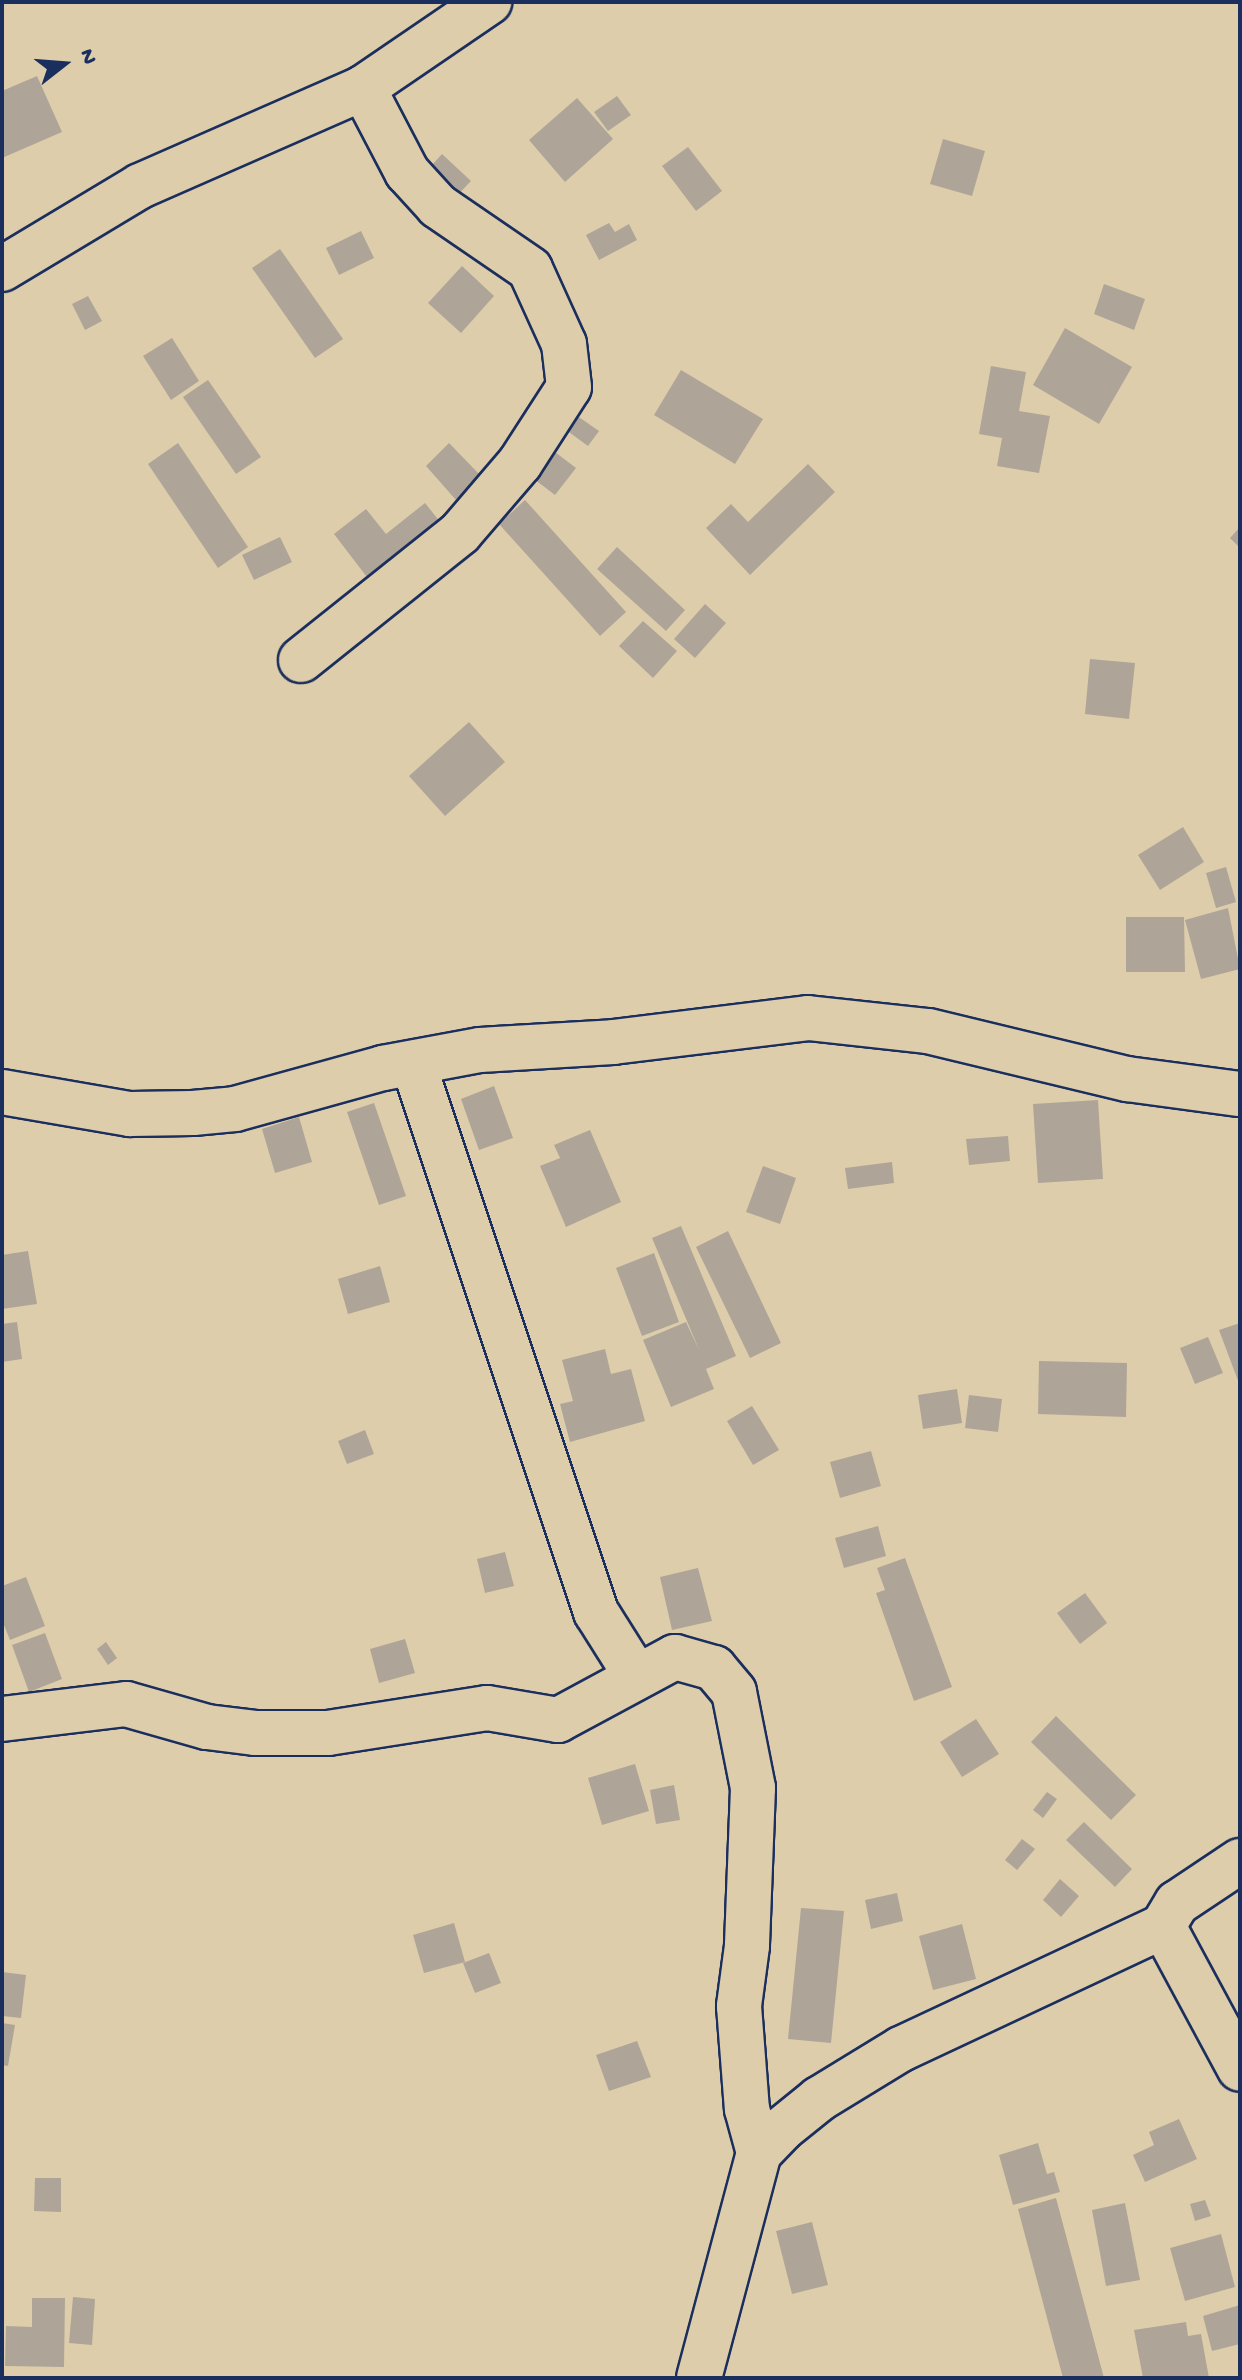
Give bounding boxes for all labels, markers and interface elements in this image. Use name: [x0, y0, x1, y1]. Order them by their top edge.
north arrow: [24, 24, 104, 104]
text: N: [72, 46, 101, 68]

